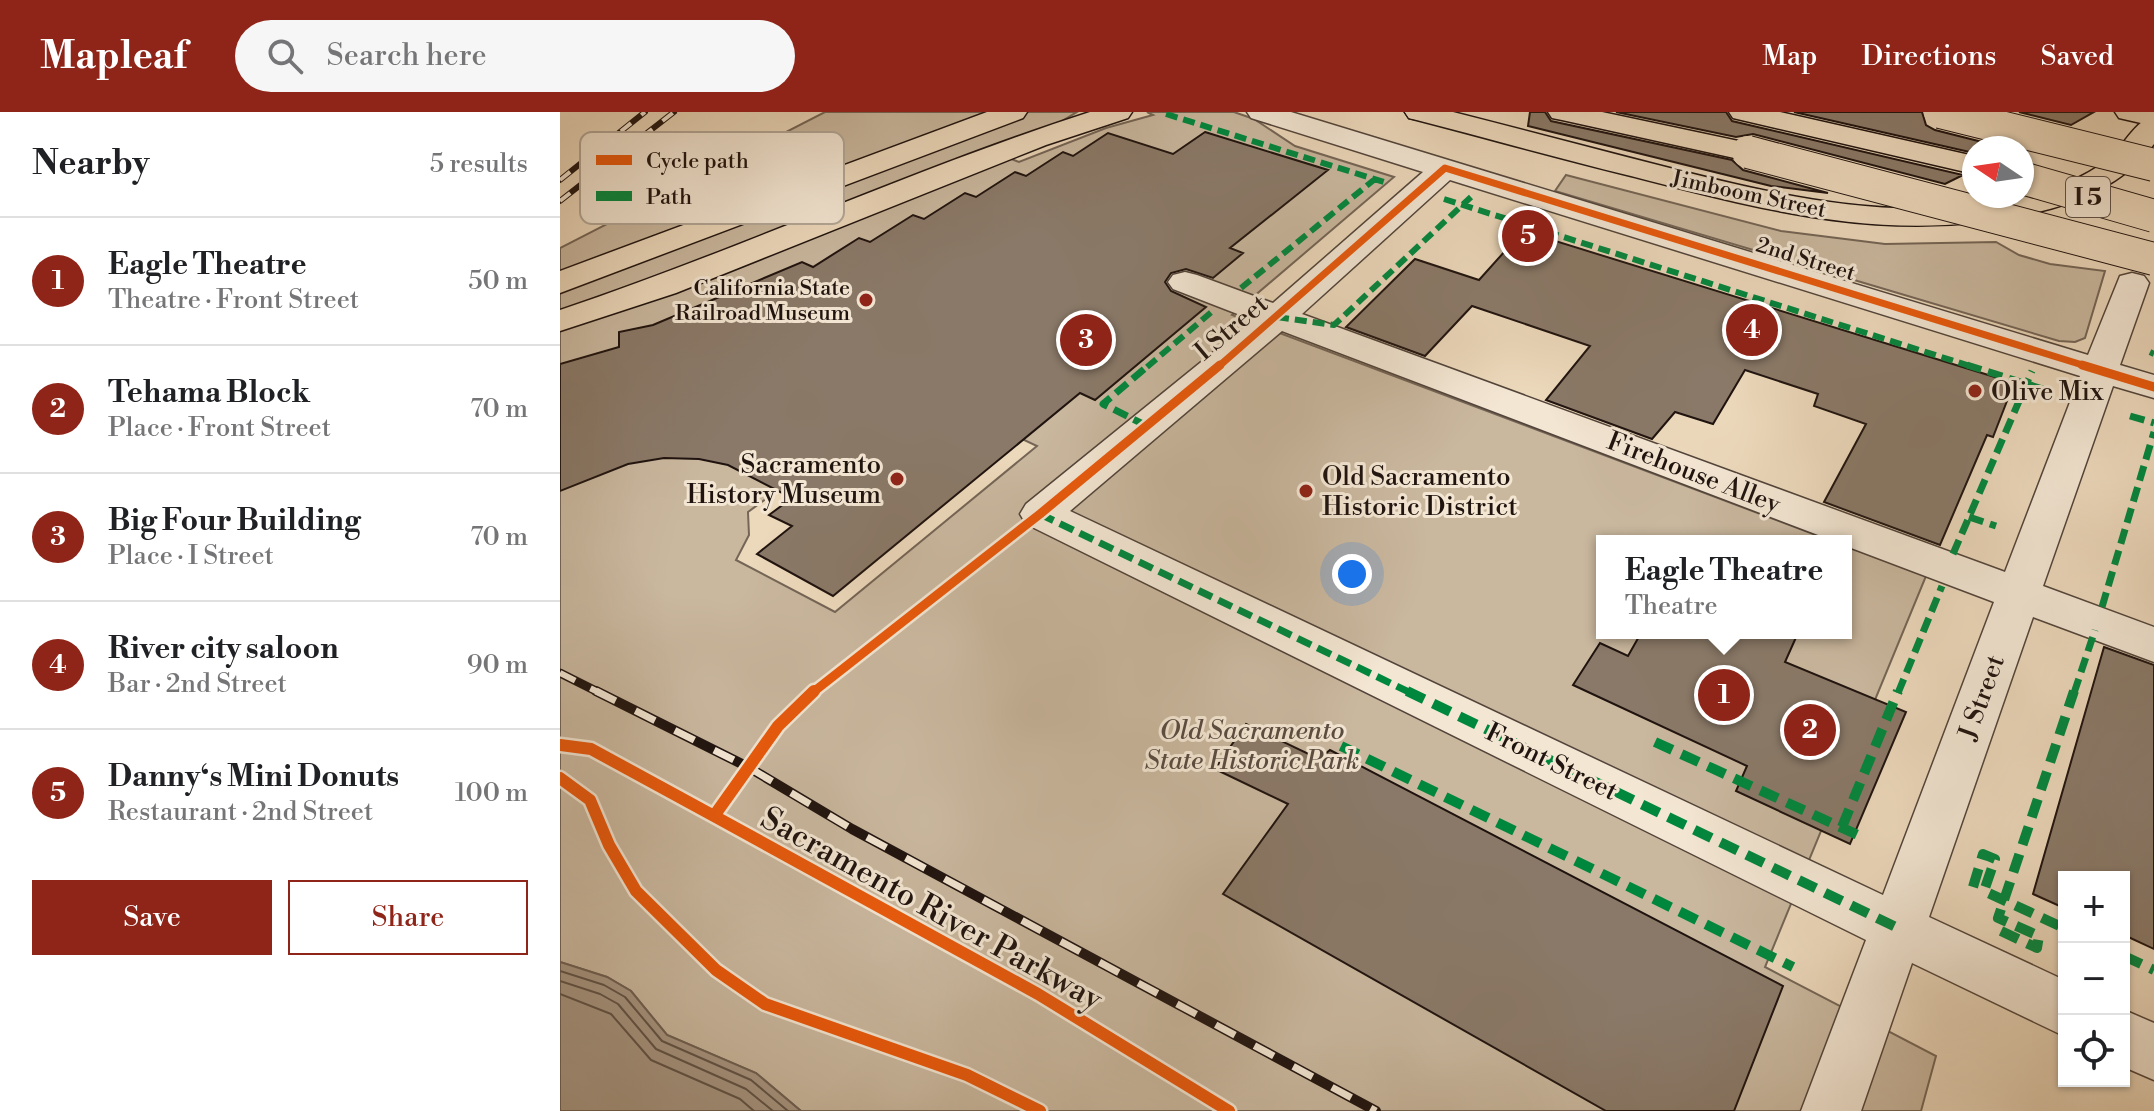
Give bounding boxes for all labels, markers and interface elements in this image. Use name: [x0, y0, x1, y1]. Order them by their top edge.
search box: [235, 20, 795, 92]
text: Mapleaf: [40, 33, 187, 80]
icon: search: [263, 34, 307, 78]
text: Search here: [327, 37, 487, 75]
text: Map: [1762, 39, 1817, 74]
text: Directions: [1861, 39, 1996, 74]
text: Saved: [2040, 39, 2114, 74]
legend: [580, 132, 844, 224]
north arrow: [1962, 136, 2034, 208]
text: Nearby: [32, 143, 150, 185]
text: 5 results: [430, 148, 528, 180]
text: Cycle path: [646, 148, 749, 175]
street label: Jimboom Street: [1668, 165, 1829, 224]
road number: I 5: [2066, 177, 2110, 217]
text: Path: [646, 184, 692, 211]
pin: 5: [1502, 206, 1554, 266]
street label: 2nd Street: [1753, 232, 1859, 287]
text: Eagle Theatre: [108, 246, 307, 284]
text: 1: [52, 265, 64, 297]
text: 50 m: [468, 265, 528, 297]
place label: California State Railroad Museum: [675, 275, 850, 327]
text: Theatre · Front Street: [108, 284, 359, 316]
street label: I Street: [1188, 288, 1275, 368]
marker: California State Railroad Museum: [857, 291, 875, 309]
pin: 4: [1726, 300, 1778, 360]
pin: 3: [1060, 310, 1112, 370]
text: Tehama Block: [108, 374, 310, 412]
place label: Olive Mix: [1991, 376, 2104, 408]
marker: Olive Mix: [1966, 382, 1984, 400]
text: 2: [50, 393, 66, 425]
text: 70 m: [470, 393, 528, 425]
text: Place · Front Street: [108, 412, 331, 444]
street label: Firehouse Alley: [1602, 425, 1785, 521]
place label: Sacramento History Museum: [686, 449, 881, 511]
place label: Old Sacramento Historic District: [1322, 461, 1518, 523]
marker: Sacramento History Museum: [888, 470, 906, 488]
marker: Old Sacramento Historic District: [1297, 482, 1315, 500]
text: Big Four Building: [108, 502, 361, 540]
text: 3: [50, 521, 66, 553]
text: 70 m: [470, 521, 528, 553]
popup: [1596, 535, 1852, 639]
text: Place · I Street: [108, 540, 274, 572]
text: Eagle Theatre: [1625, 552, 1823, 590]
your location: [1332, 554, 1372, 594]
text: Theatre: [1625, 590, 1718, 622]
text: River city saloon: [108, 630, 339, 668]
text: 4: [49, 649, 67, 681]
text: 90 m: [467, 649, 528, 681]
street label: J Street: [1952, 651, 2012, 745]
pin: 1: [1698, 665, 1750, 725]
text: Bar · 2nd Street: [108, 668, 287, 700]
pin: 2: [1784, 700, 1836, 760]
park label: Old Sacramento State Historic Park: [1145, 715, 1359, 777]
street label: Front Street: [1480, 716, 1623, 808]
text: Danny‘s Mini Donuts: [108, 758, 399, 796]
text: 5: [50, 777, 66, 809]
text: 100 m: [455, 777, 528, 809]
text: Restaurant · 2nd Street: [108, 796, 373, 828]
street label: Sacramento River Parkway: [754, 798, 1110, 1020]
map controls: [2058, 871, 2130, 1087]
button: +: [2058, 871, 2130, 943]
button: Save: [32, 880, 272, 955]
button: Share: [288, 880, 528, 955]
button: −: [2058, 943, 2130, 1015]
button: locate: [2058, 1015, 2130, 1087]

